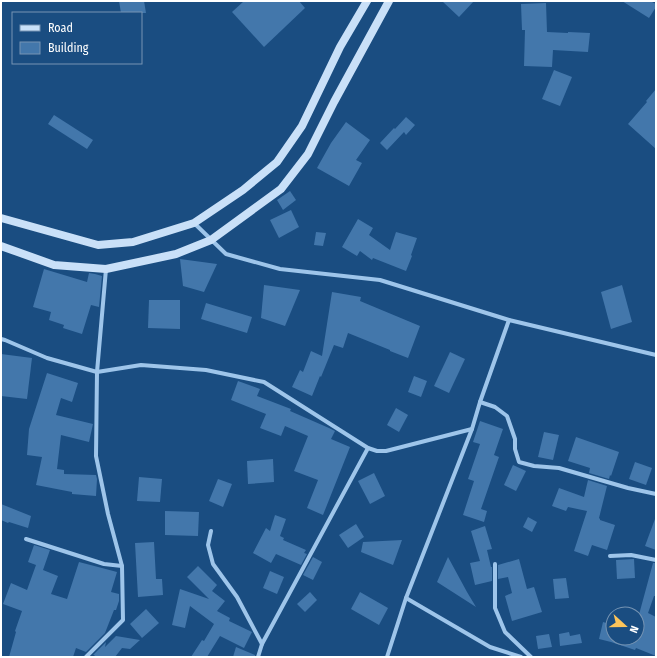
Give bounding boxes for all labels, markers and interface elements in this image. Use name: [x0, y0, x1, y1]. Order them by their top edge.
legend: [12, 12, 142, 64]
text: Road: [48, 21, 73, 35]
text: Building: [48, 41, 89, 55]
north arrow: [605, 606, 645, 646]
text: N: [627, 624, 641, 635]

